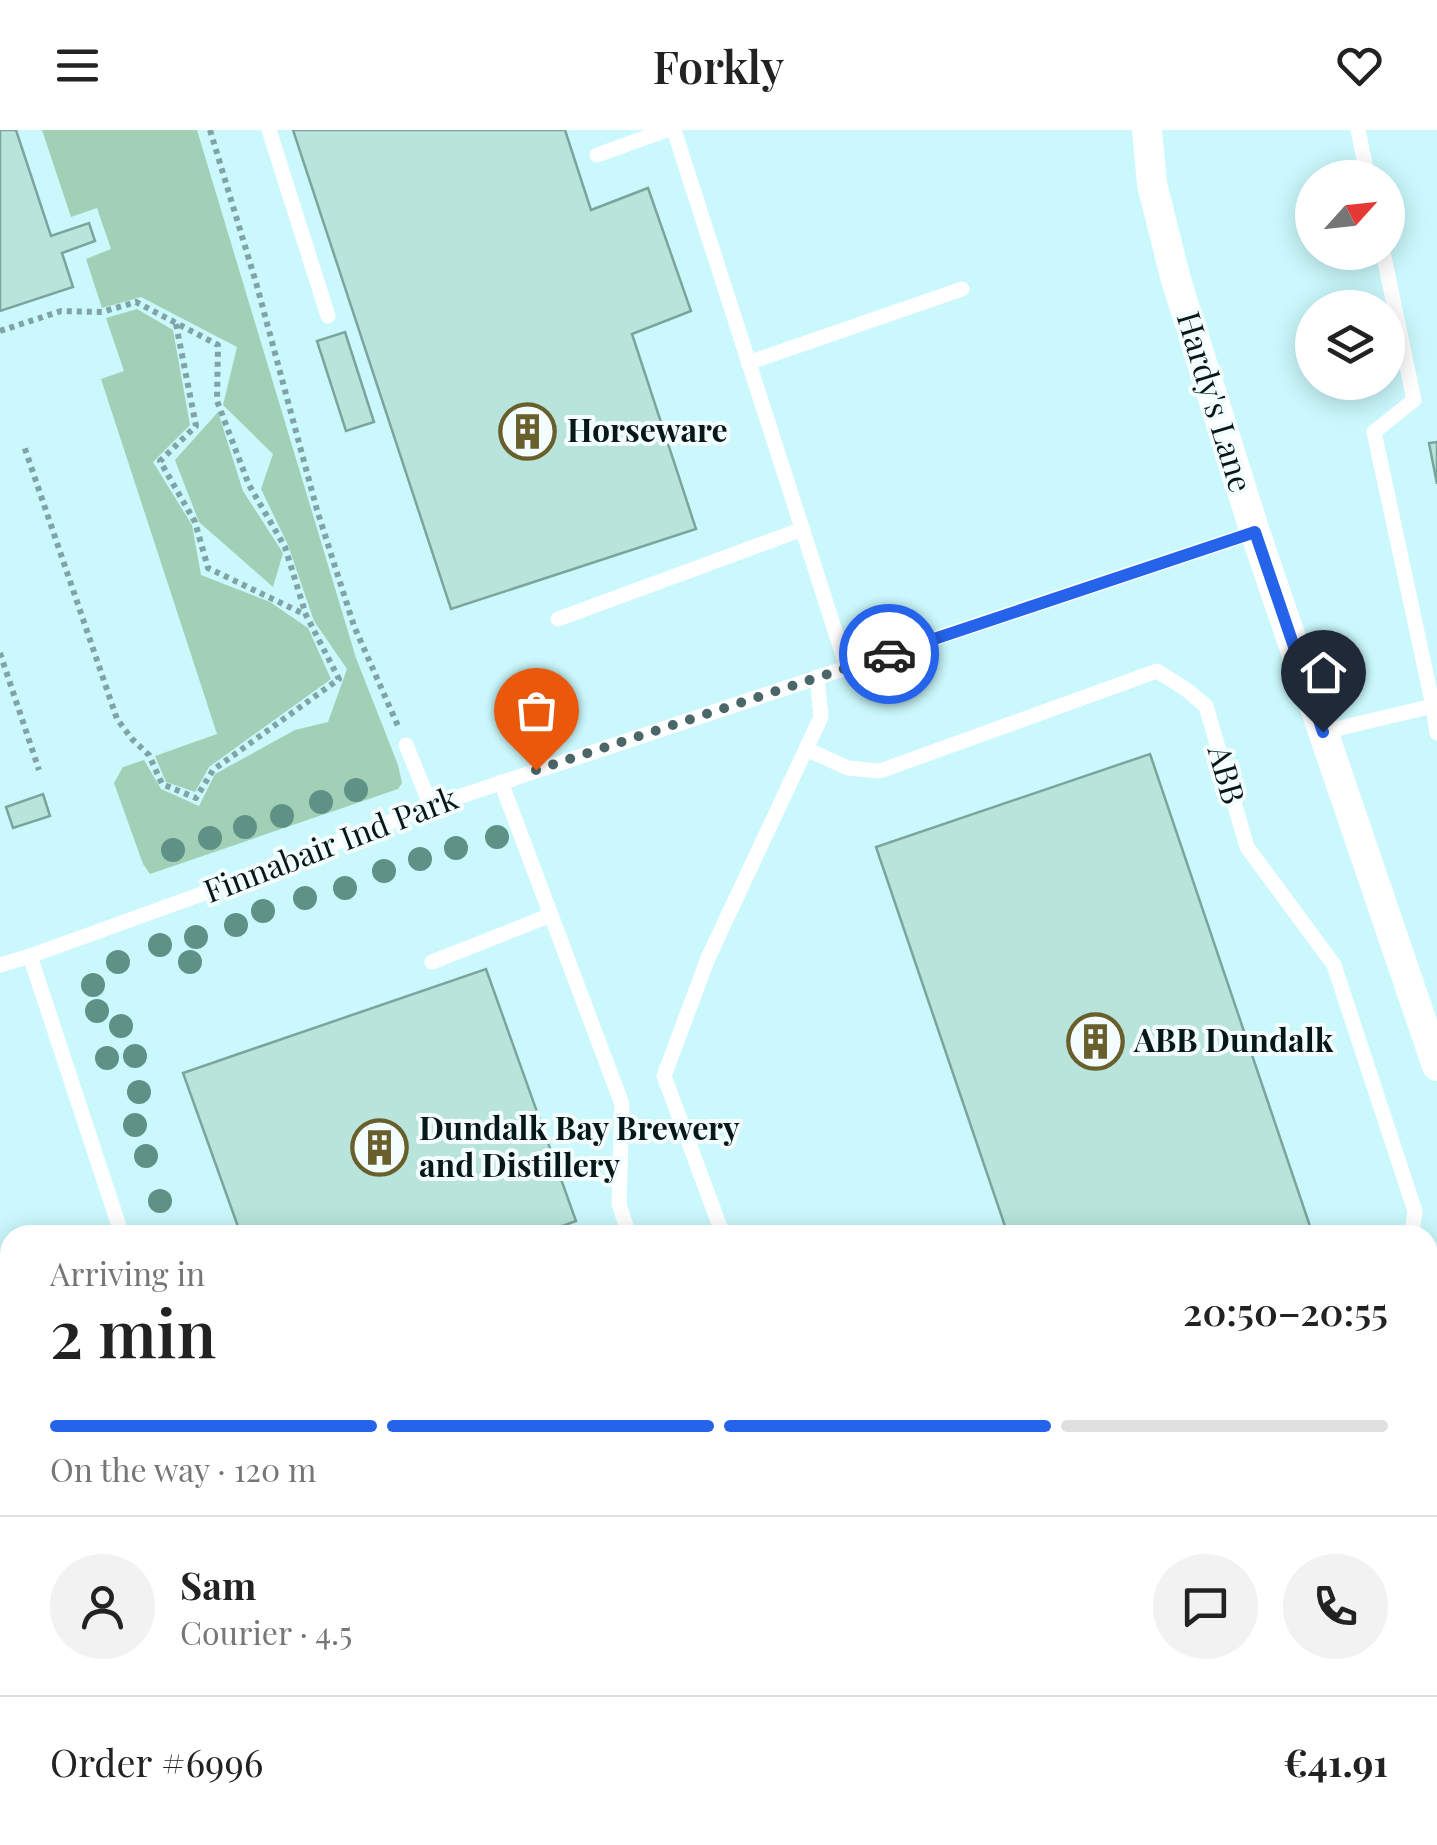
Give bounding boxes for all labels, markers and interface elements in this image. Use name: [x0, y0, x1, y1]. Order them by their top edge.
text: Forkly: [653, 35, 784, 95]
icon: menu: [50, 38, 105, 93]
icon: heart: [1332, 38, 1387, 93]
north arrow: [1295, 160, 1405, 270]
map controls: [1295, 160, 1405, 400]
button: layers: [1295, 290, 1405, 400]
street label: Hardy's Lane: [1169, 306, 1264, 497]
building icon: Horseware: [498, 401, 558, 461]
place label: Horseware: [567, 407, 728, 450]
courier: [839, 604, 939, 704]
icon: car: [862, 627, 917, 682]
pin: [1281, 630, 1366, 733]
icon: home: [1296, 645, 1351, 700]
pin: [494, 668, 579, 771]
icon: bag: [509, 683, 564, 738]
street label: ABB: [1199, 739, 1257, 809]
street label: Finnabair Ind Park: [197, 774, 464, 911]
building icon: ABB Dundalk: [1065, 1011, 1125, 1071]
place label: ABB Dundalk: [1133, 1017, 1334, 1060]
place label: Dundalk Bay Brewery and Distillery: [419, 1105, 740, 1185]
building icon: Dundalk Bay Brewery and Distillery: [350, 1117, 410, 1177]
text: Arriving in: [50, 1251, 205, 1294]
text: 20:50–20:55: [1183, 1285, 1388, 1336]
text: 2 min: [50, 1288, 216, 1374]
text: On the way · 120 m: [50, 1447, 316, 1490]
button: person: [50, 1554, 155, 1659]
button: chat: [1153, 1554, 1258, 1659]
button: phone: [1283, 1554, 1388, 1659]
text: Sam: [180, 1559, 256, 1610]
text: Courier · 4.5: [180, 1610, 352, 1653]
text: Order #6996: [50, 1736, 263, 1787]
text: €41.91: [1284, 1736, 1388, 1787]

